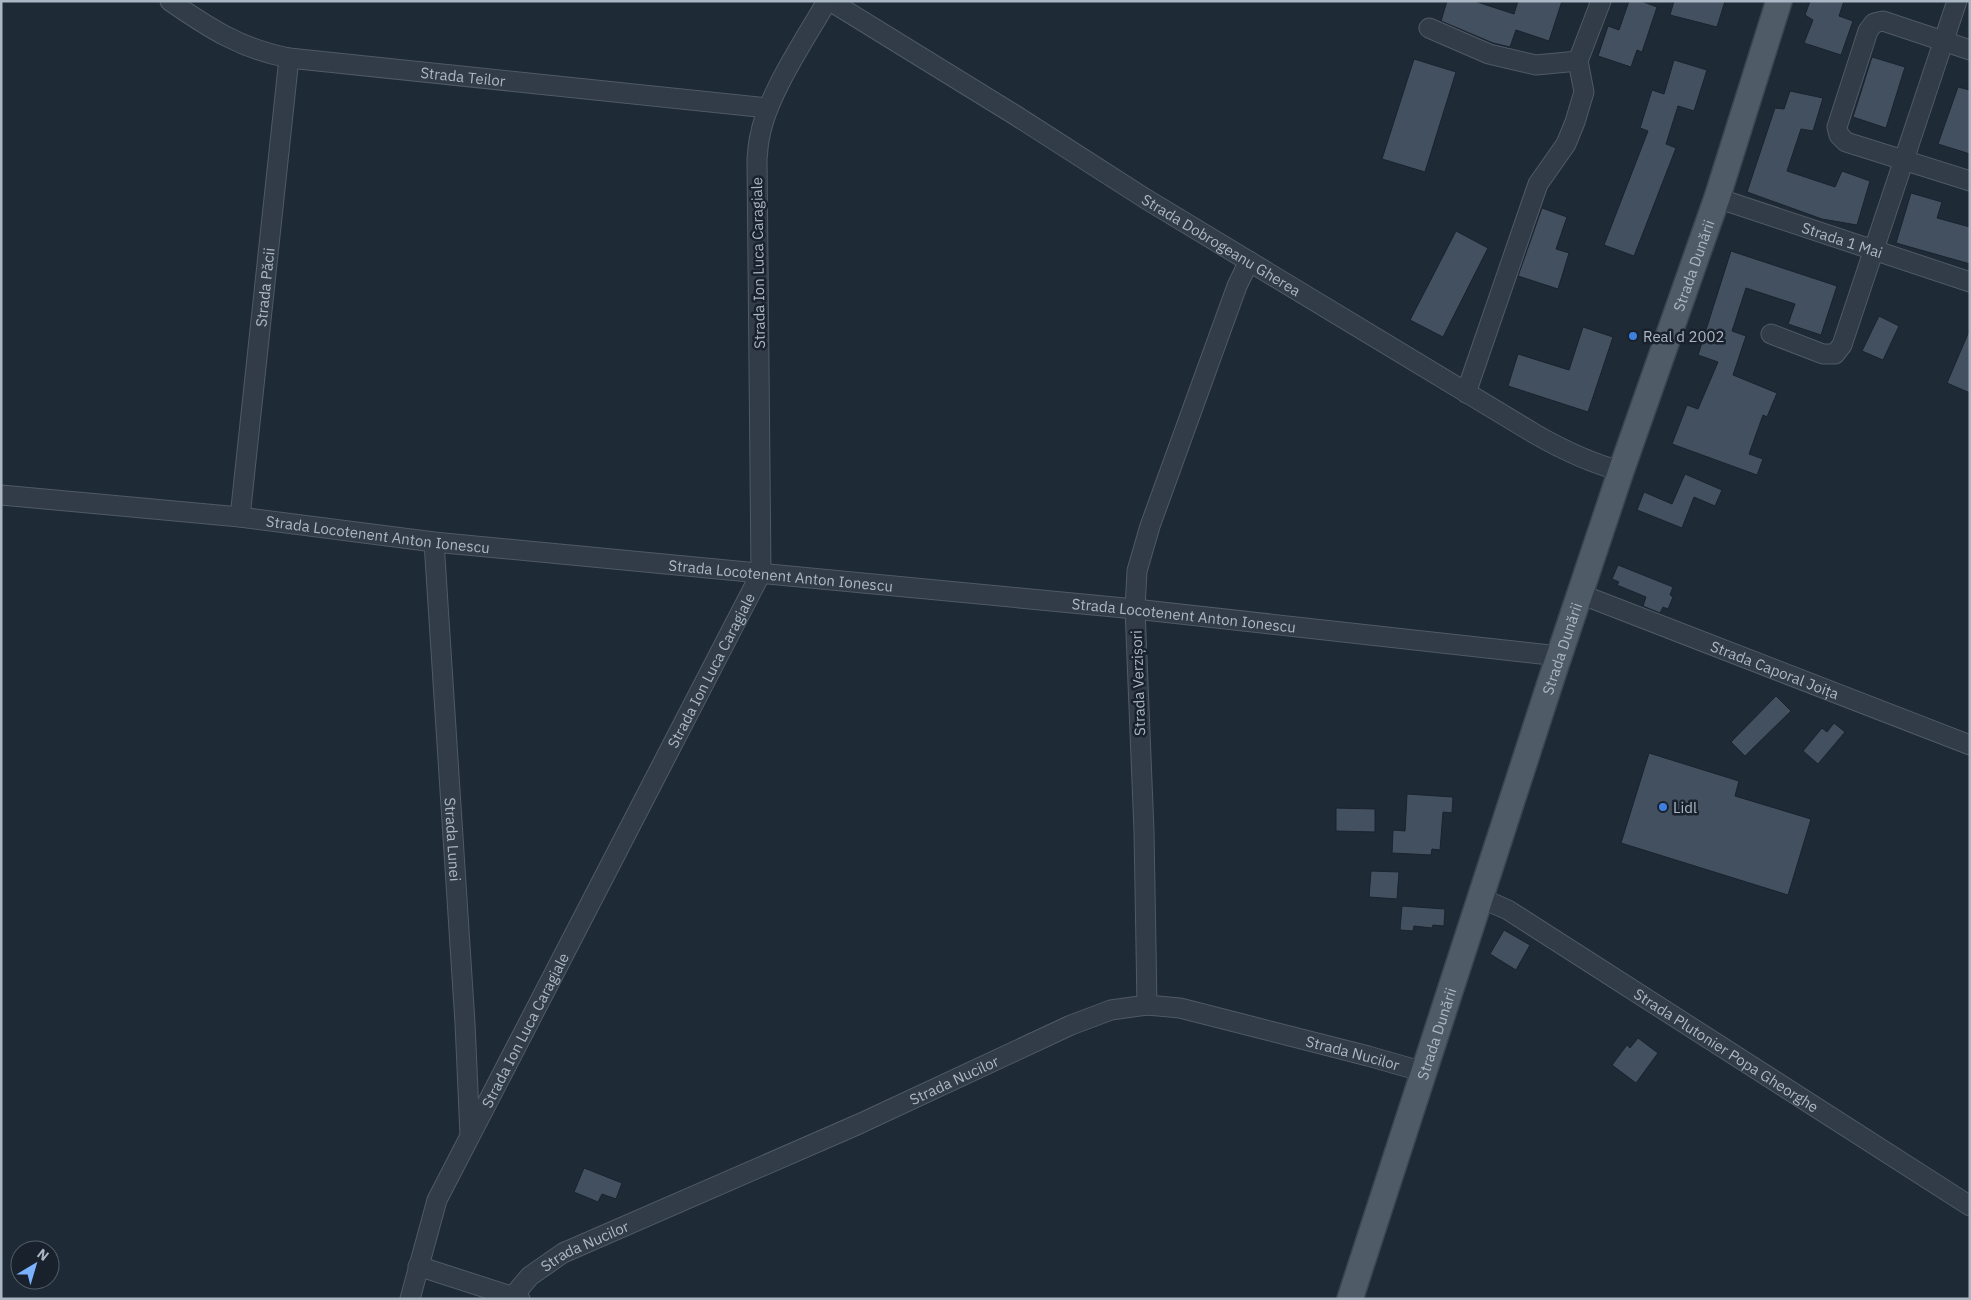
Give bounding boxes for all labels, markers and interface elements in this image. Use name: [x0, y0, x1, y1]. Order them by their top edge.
street label: Strada Teilor: [420, 62, 507, 90]
street label: Strada Ion Luca Caragiale: [747, 177, 769, 349]
street label: Strada Dobrogeanu Gherea: [1138, 189, 1304, 300]
street label: Strada Dunării: [1668, 217, 1718, 314]
street label: Strada 1 Mai: [1799, 217, 1885, 262]
street label: Strada Păcii: [251, 247, 278, 328]
place label: Real d 2002: [1643, 327, 1724, 346]
marker: Real d 2002: [1627, 330, 1639, 342]
street label: Strada Locotenent Anton Ionescu: [265, 511, 491, 557]
street label: Strada Locotenent Anton Ionescu: [668, 555, 894, 595]
street label: Strada Ion Luca Caragiale: [663, 589, 759, 751]
street label: Strada Locotenent Anton Ionescu: [1071, 594, 1297, 636]
street label: Strada Dunării: [1537, 600, 1586, 697]
street label: Strada Verzișori: [1127, 630, 1149, 736]
street label: Strada Caporal Joița: [1708, 636, 1842, 703]
street label: Strada Lunei: [441, 797, 465, 882]
place label: Lidl: [1673, 798, 1697, 817]
marker: Lidl: [1657, 801, 1669, 813]
street label: Strada Ion Luca Caragiale: [477, 949, 573, 1111]
street label: Strada Plutonier Popa Gheorghe: [1631, 984, 1822, 1116]
street label: Strada Dunării: [1412, 985, 1460, 1082]
street label: Strada Nucilor: [1304, 1031, 1402, 1074]
street label: Strada Nucilor: [906, 1051, 1002, 1109]
street label: Strada Nucilor: [537, 1216, 632, 1275]
north arrow: [10, 1240, 60, 1290]
text: N: [33, 1245, 53, 1265]

